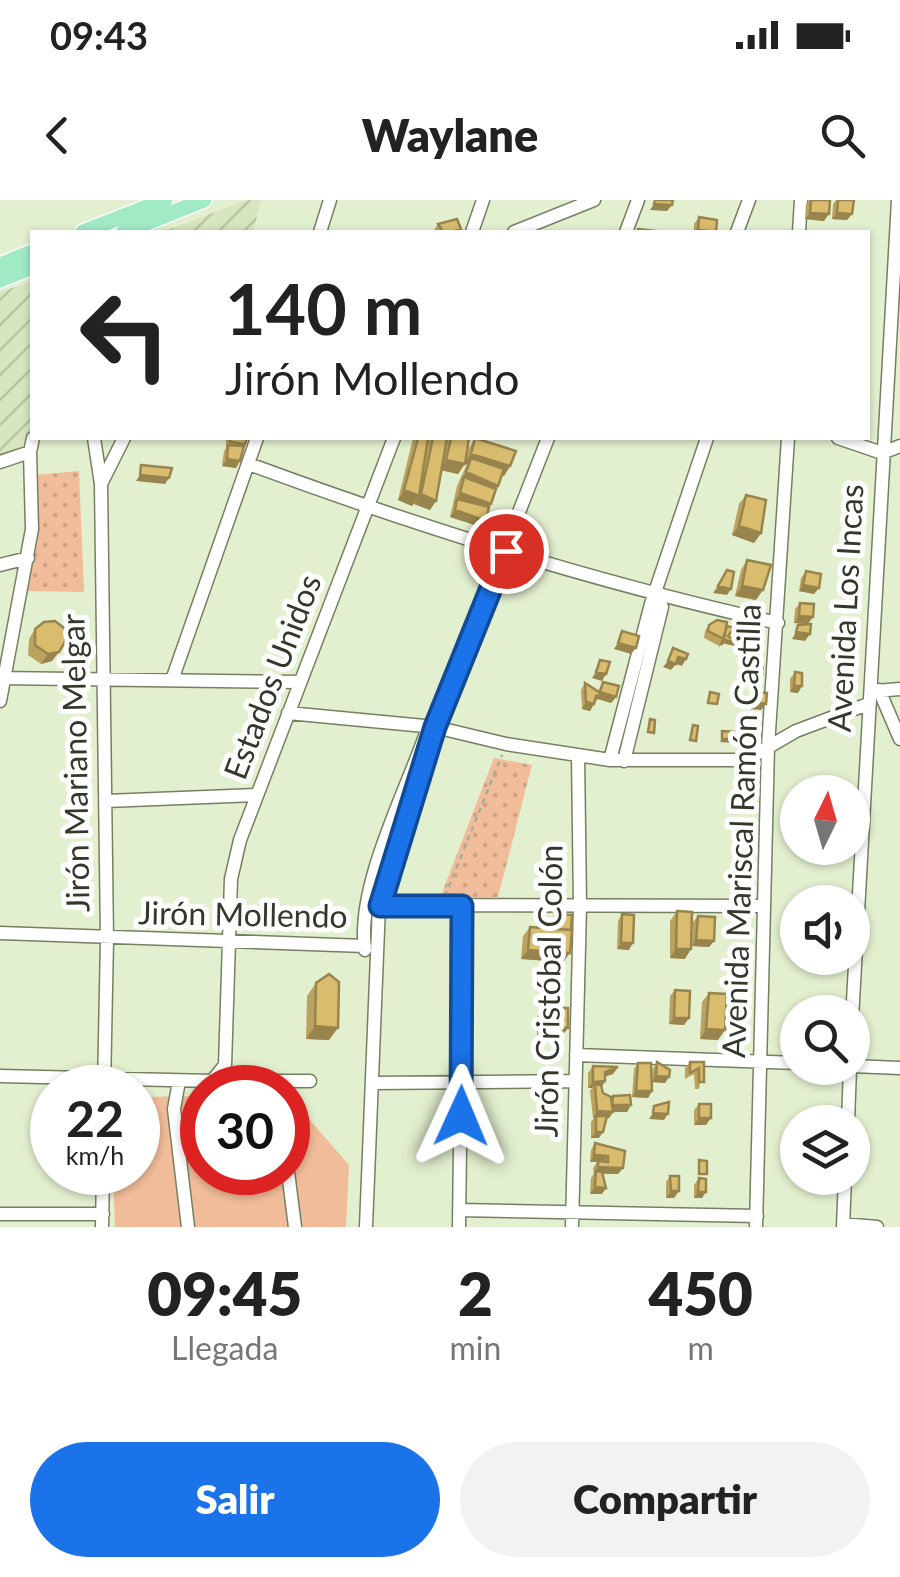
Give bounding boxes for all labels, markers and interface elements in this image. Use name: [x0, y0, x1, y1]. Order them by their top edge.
text: 09:43: [50, 12, 148, 58]
icon: back: [30, 108, 85, 163]
text: Waylane: [362, 108, 538, 162]
icon: search: [815, 108, 870, 163]
text: 140 m: [225, 266, 422, 350]
icon: left: [60, 270, 190, 400]
text: Jirón Mollendo: [225, 351, 519, 405]
street label: Avenida Los Incas: [819, 483, 870, 733]
pin: [464, 509, 549, 594]
icon: arrive: [479, 524, 534, 579]
street label: Estados Unidos: [215, 569, 329, 784]
street label: Avenida Mariscal Ramón Castilla: [713, 603, 768, 1059]
street label: Jirón Mariano Melgar: [52, 613, 97, 913]
north arrow: [780, 775, 870, 865]
map controls: [780, 775, 870, 1195]
street label: Jirón Cristóbal Colón: [525, 844, 570, 1138]
button: sound: [780, 885, 870, 975]
street label: Jirón Mollendo: [138, 892, 348, 935]
button: search: [780, 995, 870, 1085]
position arrow: [409, 1064, 513, 1168]
speed limit sign: 30: [180, 1065, 310, 1195]
text: 22: [66, 1088, 124, 1148]
button: layers: [780, 1105, 870, 1195]
text: km/h: [66, 1140, 124, 1170]
text: 09:45: [147, 1257, 302, 1329]
text: 2: [458, 1257, 493, 1329]
text: 450: [648, 1257, 753, 1329]
text: Llegada: [171, 1328, 278, 1367]
text: min: [449, 1328, 501, 1367]
text: m: [687, 1328, 714, 1367]
button: Salir: [30, 1442, 440, 1557]
button: Compartir: [460, 1442, 870, 1557]

